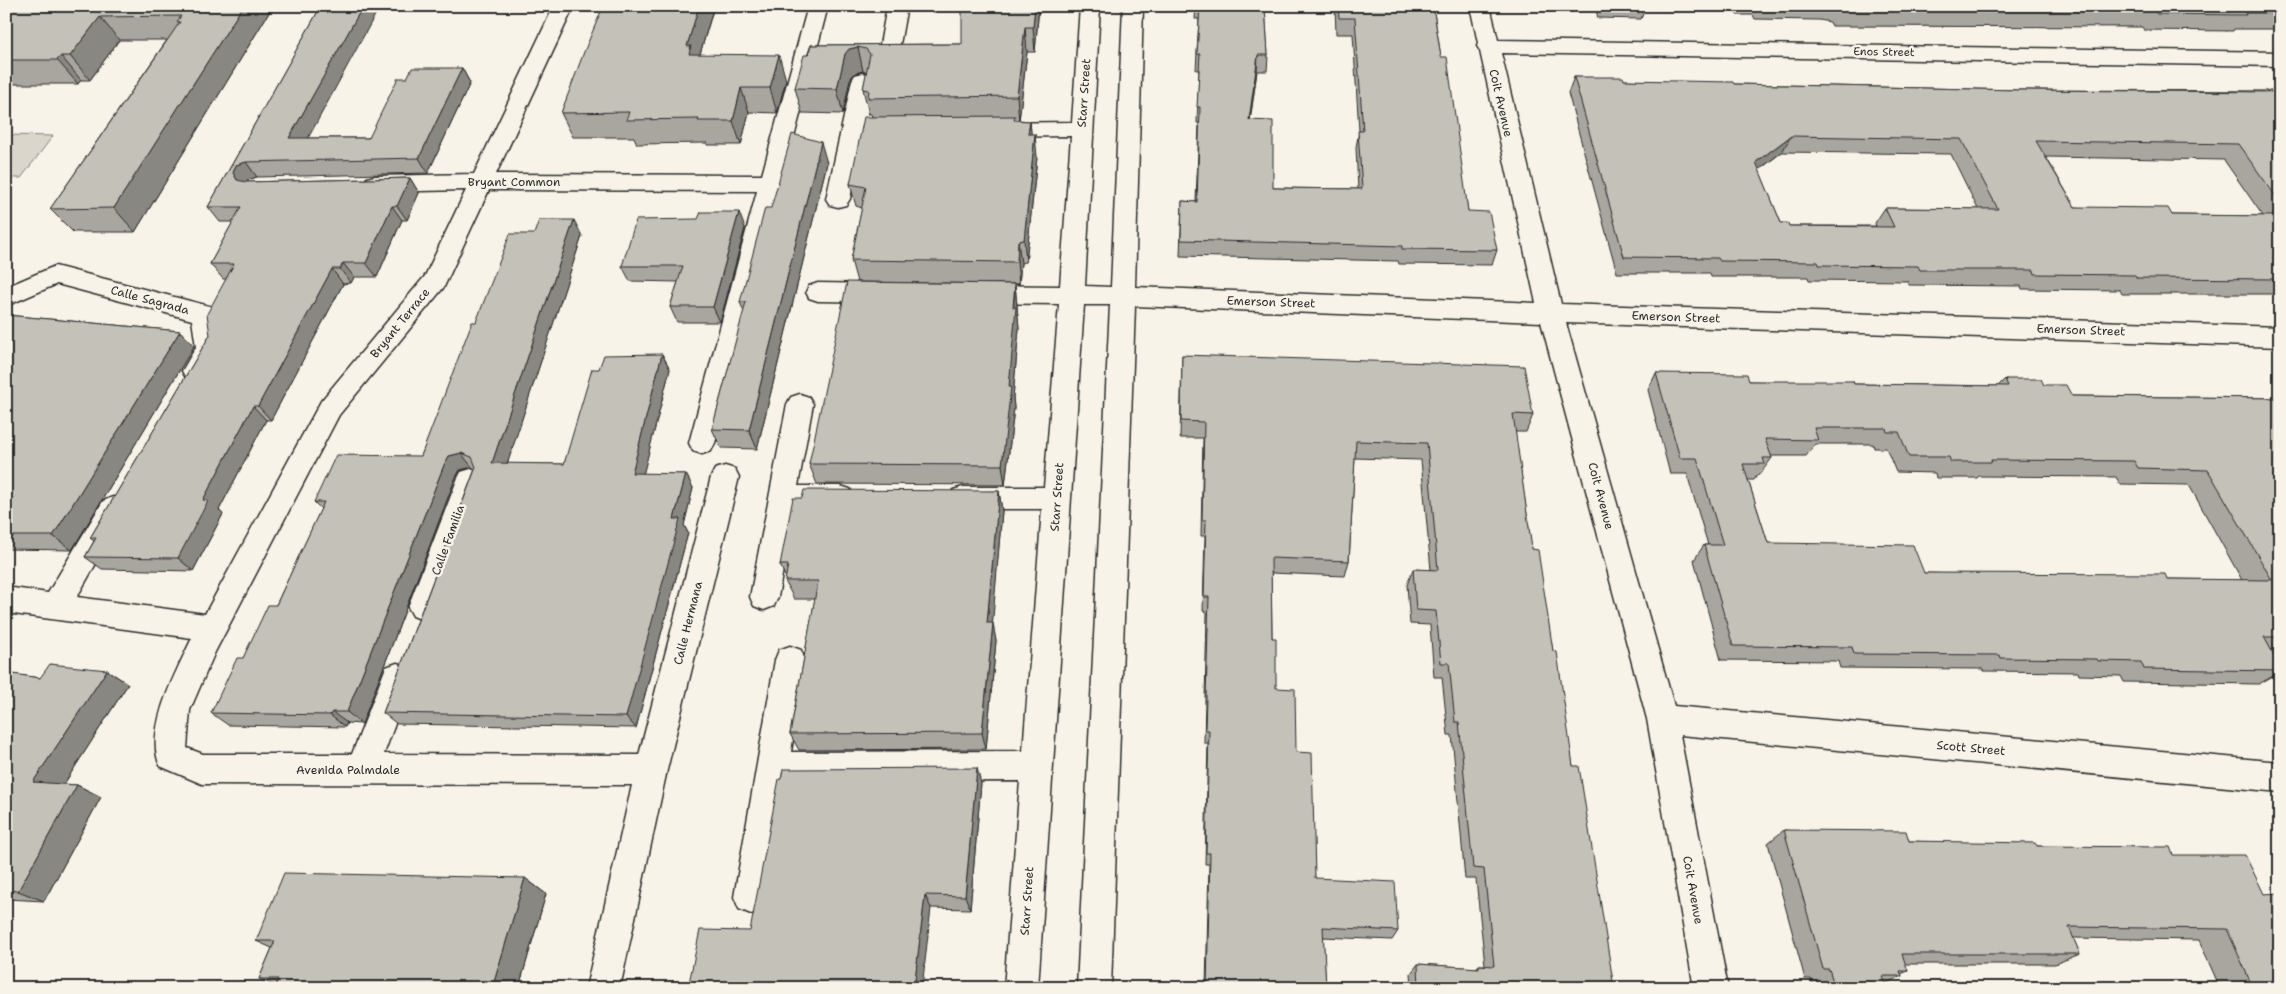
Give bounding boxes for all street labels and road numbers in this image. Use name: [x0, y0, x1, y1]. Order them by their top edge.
street label: Enos Street: [1853, 44, 1915, 60]
street label: Starr Street: [1074, 58, 1094, 128]
street label: Coit Avenue: [1485, 68, 1517, 139]
street label: Bryant Common: [468, 174, 560, 190]
street label: Calle Sagrada: [109, 282, 192, 318]
street label: Bryant Terrace: [367, 284, 433, 361]
street label: Emerson Street: [1226, 292, 1316, 312]
street label: Emerson Street: [1631, 307, 1721, 327]
street label: Emerson Street: [2036, 320, 2126, 340]
street label: Coit Avenue: [1584, 461, 1618, 532]
street label: Starr Street: [1047, 462, 1067, 532]
street label: Calle Familia: [428, 502, 468, 577]
street label: Calle Hermana: [670, 579, 706, 666]
street label: Scott Street: [1936, 737, 2006, 759]
street label: Avenida Palmdale: [296, 762, 400, 778]
street label: Coit Avenue: [1679, 855, 1707, 926]
street label: Starr Street: [1017, 866, 1037, 936]

